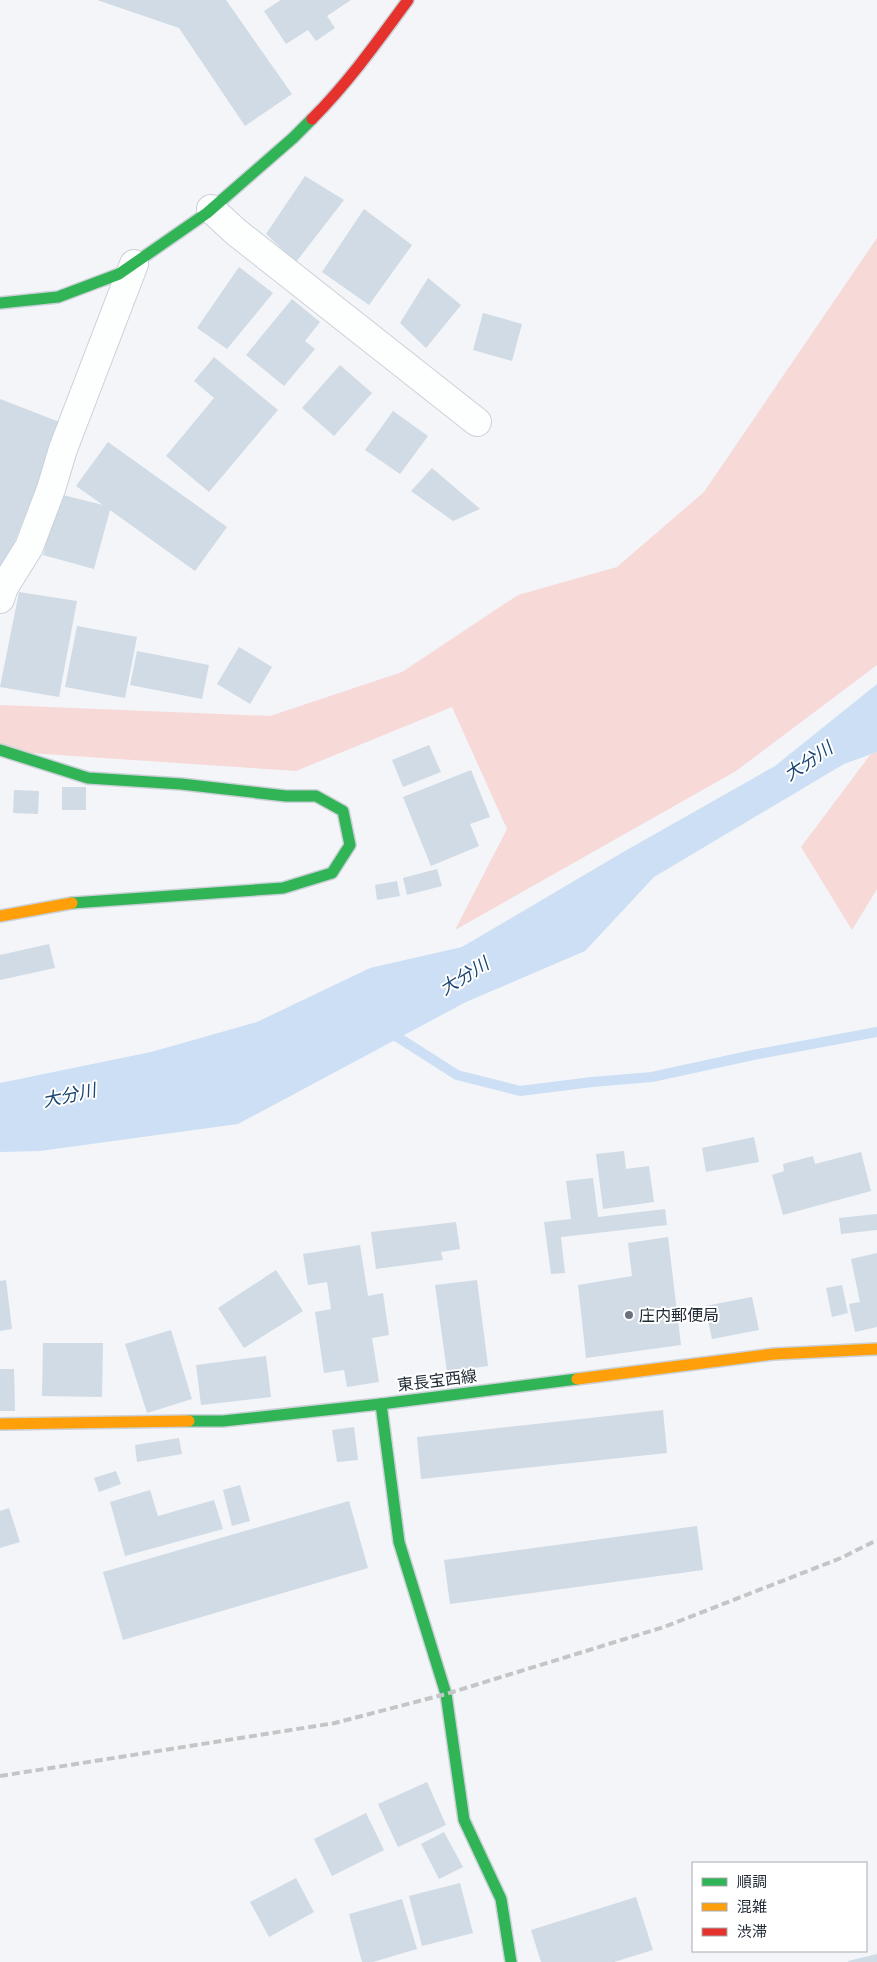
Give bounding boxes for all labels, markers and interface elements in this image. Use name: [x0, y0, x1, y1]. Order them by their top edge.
water label: 大分川: [779, 735, 838, 786]
water label: 大分川: [435, 951, 495, 1000]
water label: 大分川: [40, 1078, 100, 1112]
place label: 庄内郵便局: [639, 1305, 719, 1325]
marker: 庄内郵便局: [623, 1309, 635, 1321]
street label: 東長宝西線: [396, 1365, 478, 1395]
legend: [692, 1862, 867, 1952]
text: 順調: [737, 1872, 767, 1891]
text: 混雑: [737, 1897, 767, 1916]
text: 渋滞: [737, 1922, 767, 1941]

